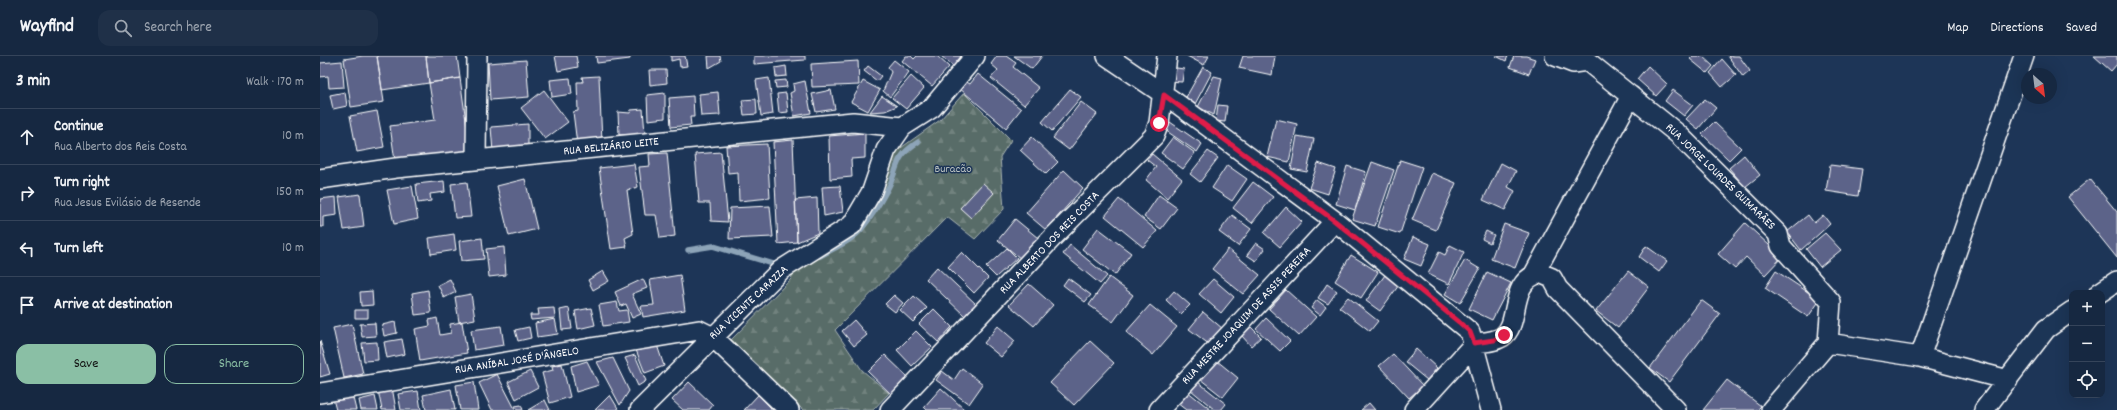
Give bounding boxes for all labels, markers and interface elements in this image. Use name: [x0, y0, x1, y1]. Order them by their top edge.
search box: [98, 10, 378, 46]
text: Wayfind: [20, 14, 74, 41]
icon: search: [112, 17, 134, 39]
text: Search here: [144, 17, 212, 39]
text: Map: [1947, 18, 1969, 38]
text: Directions: [1991, 18, 2044, 38]
text: Saved: [2066, 18, 2097, 38]
north arrow: [2021, 68, 2057, 104]
text: 3 min: [16, 70, 50, 94]
text: Walk · 170 m: [246, 73, 304, 92]
route start: [1150, 114, 1168, 132]
text: Continue: [54, 116, 103, 138]
street label: RUA JORGE LOURDES GUIMARÃES: [1661, 120, 1779, 234]
icon: ahead: [16, 126, 38, 148]
text: 10 m: [282, 127, 304, 146]
street label: RUA BELIZÁRIO LEITE: [563, 133, 660, 160]
text: Rua Alberto dos Reis Costa: [54, 138, 187, 157]
park label: Buracão: [934, 161, 972, 178]
text: Turn right: [54, 172, 110, 194]
icon: right: [16, 182, 38, 204]
text: 150 m: [276, 183, 304, 202]
street label: RUA ALBERTO DOS REIS COSTA: [996, 187, 1104, 298]
text: Rua Jesus Evilásio de Resende: [54, 194, 201, 213]
icon: left: [16, 238, 38, 260]
text: Turn left: [54, 238, 103, 260]
text: 10 m: [282, 239, 304, 258]
street label: RUA MESTRE JOAQUIM DE ASSIS PEREIRA: [1178, 243, 1316, 389]
street label: RUA VICENTE CARAZZA: [706, 261, 793, 344]
map controls: [2069, 290, 2105, 398]
button: +: [2069, 290, 2105, 326]
icon: arrive: [16, 294, 38, 316]
text: Arrive at destination: [54, 294, 172, 316]
route end: [1495, 326, 1513, 344]
button: −: [2069, 326, 2105, 362]
street label: RUA ANÍBAL JOSÉ D'ÂNGELO: [454, 343, 580, 379]
button: Save: [16, 344, 156, 384]
button: Share: [164, 344, 304, 384]
button: locate: [2069, 362, 2105, 398]

